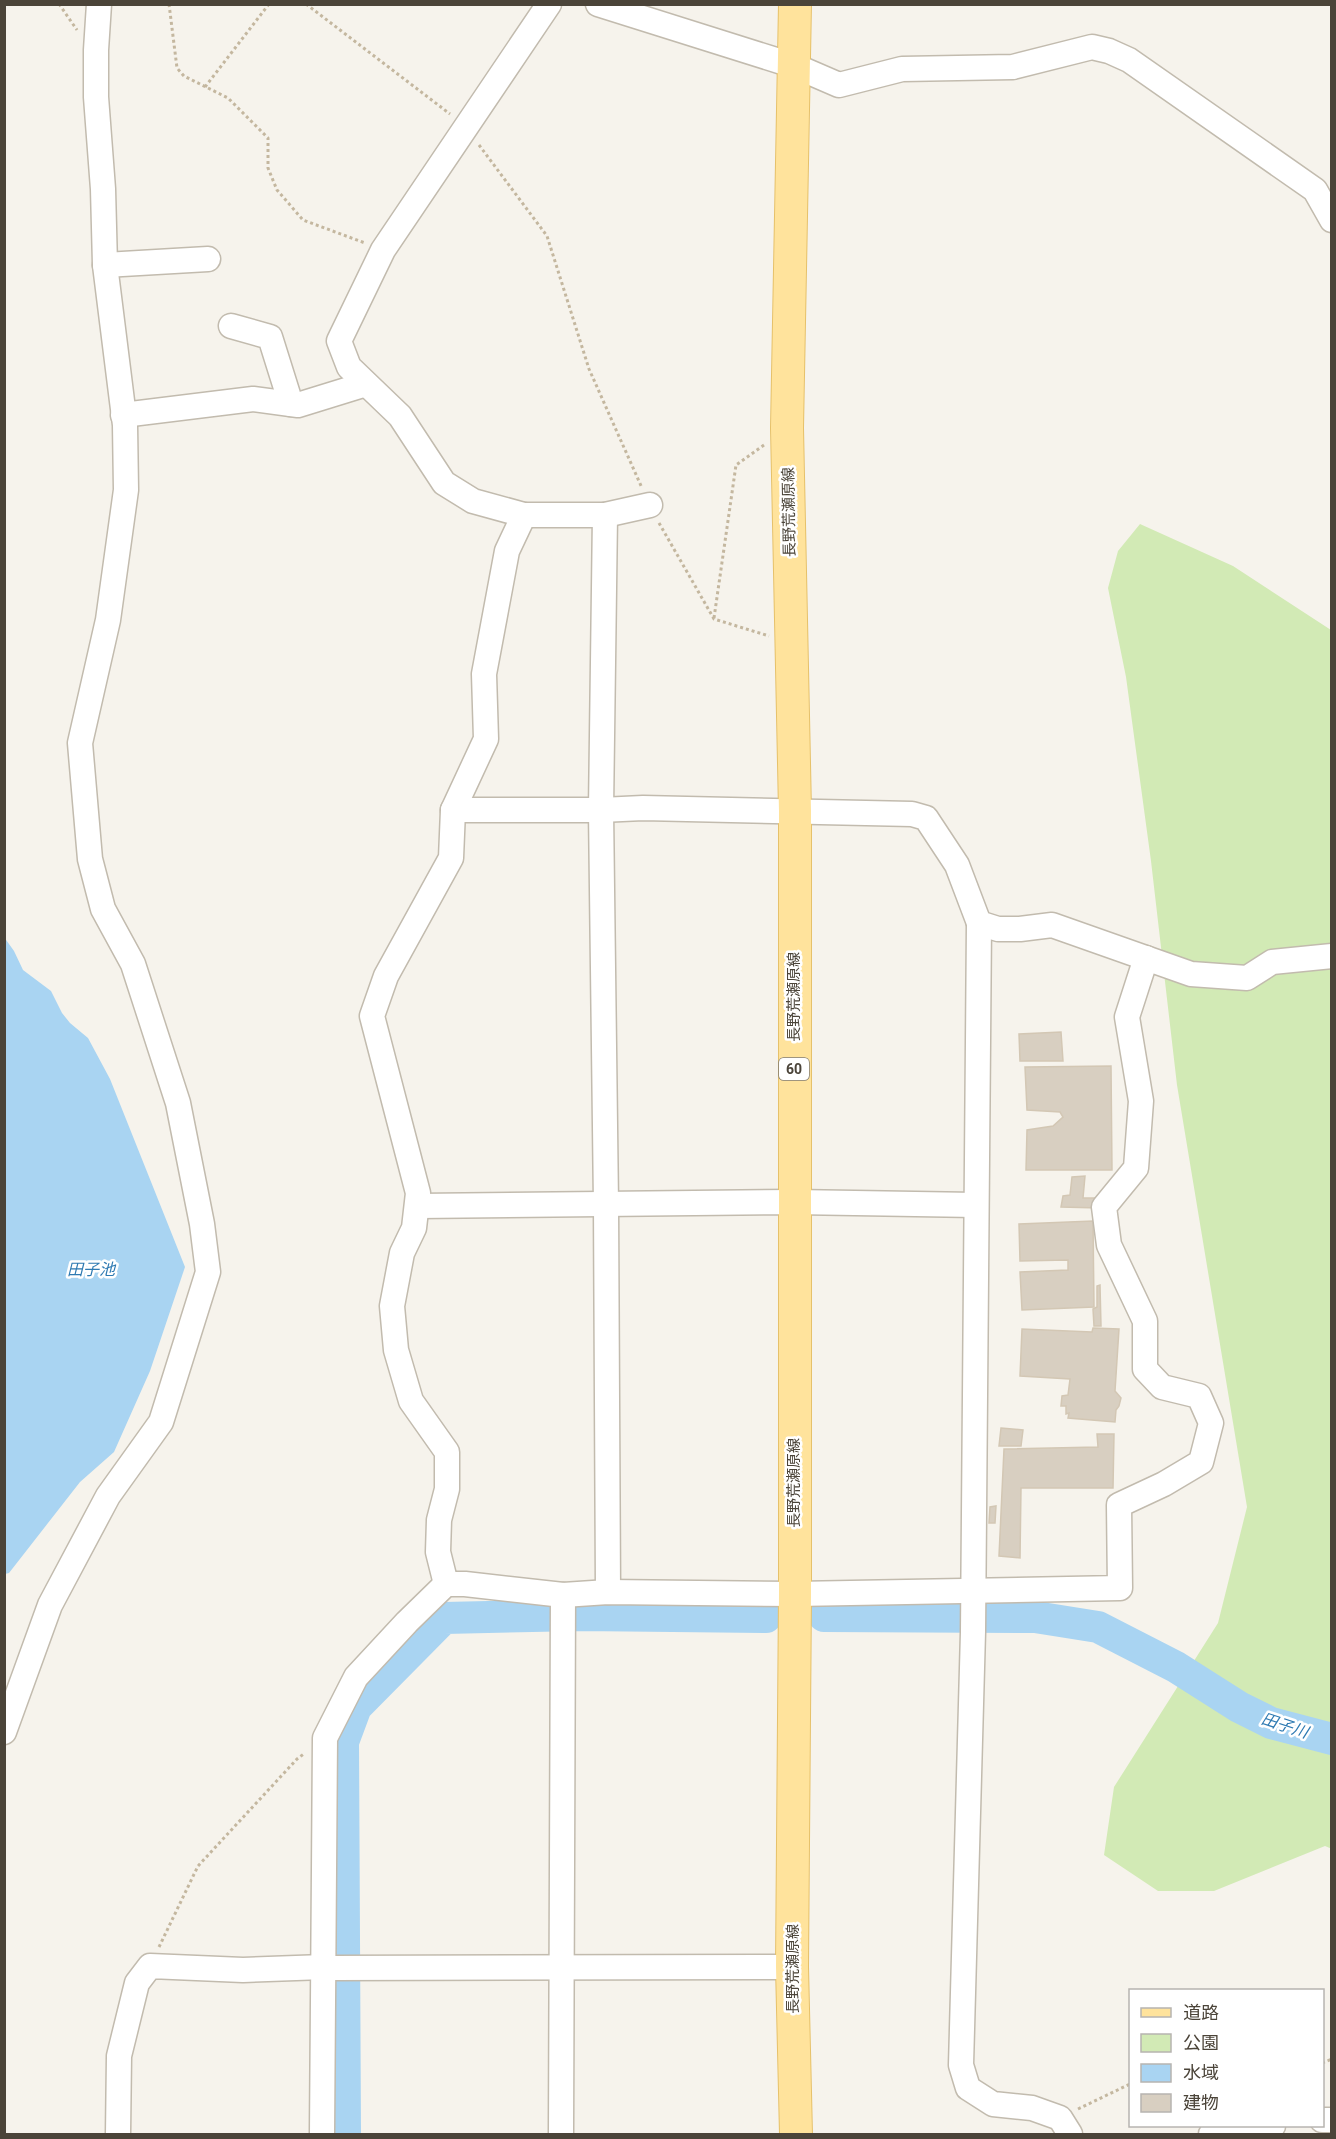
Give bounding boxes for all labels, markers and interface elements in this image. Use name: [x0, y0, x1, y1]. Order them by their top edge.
street label: 長野荒瀬原線: [779, 467, 799, 557]
street label: 長野荒瀬原線: [785, 952, 803, 1042]
road number: 60: [779, 1058, 809, 1080]
water label: 田子池: [67, 1260, 117, 1279]
street label: 長野荒瀬原線: [785, 1438, 803, 1528]
water label: 田子川: [1259, 1709, 1313, 1743]
street label: 長野荒瀬原線: [784, 1924, 802, 2014]
legend: [1129, 1989, 1324, 2127]
text: 道路: [1183, 2002, 1219, 2023]
text: 公園: [1183, 2032, 1219, 2053]
text: 水域: [1183, 2062, 1219, 2083]
text: 建物: [1183, 2092, 1219, 2113]

